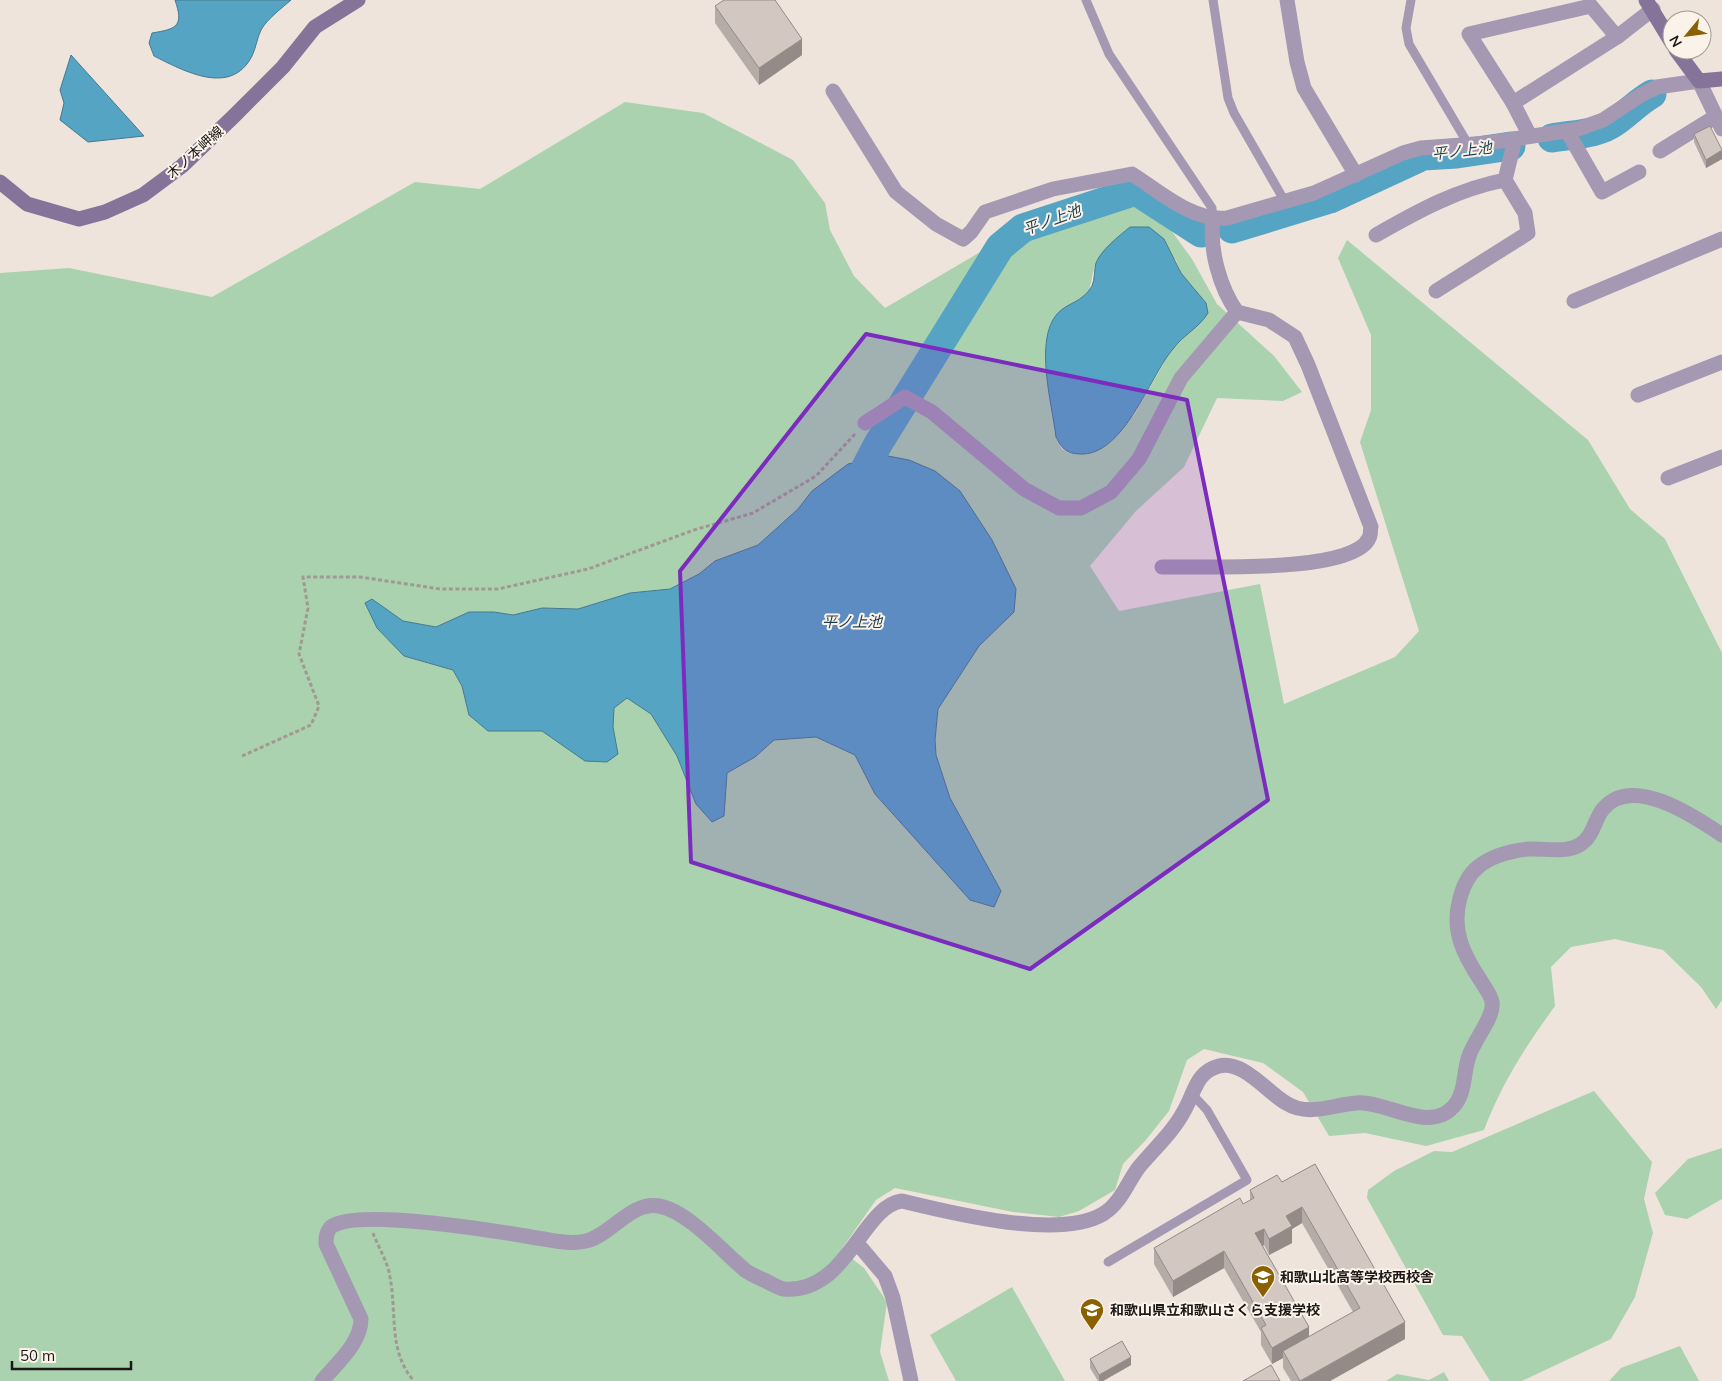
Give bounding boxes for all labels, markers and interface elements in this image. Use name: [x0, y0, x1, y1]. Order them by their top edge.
north arrow: [1662, 10, 1712, 60]
text: N: [1665, 32, 1686, 50]
street label: 木ノ本岬線: [163, 122, 227, 182]
water label: 平ノ上池: [1431, 137, 1495, 164]
water label: 平ノ上池: [1020, 200, 1085, 239]
water label: 平ノ上池: [822, 612, 884, 631]
school or university icon: 和歌山北高等学校西校舎: [1250, 1264, 1276, 1298]
place label: 和歌山北高等学校西校舎: [1280, 1268, 1434, 1286]
school or university icon: 和歌山県立和歌山さくら支援学校: [1079, 1297, 1105, 1331]
place label: 和歌山県立和歌山さくら支援学校: [1110, 1301, 1320, 1319]
scale bar: [12, 1338, 131, 1370]
text: 50 m: [20, 1346, 55, 1365]

